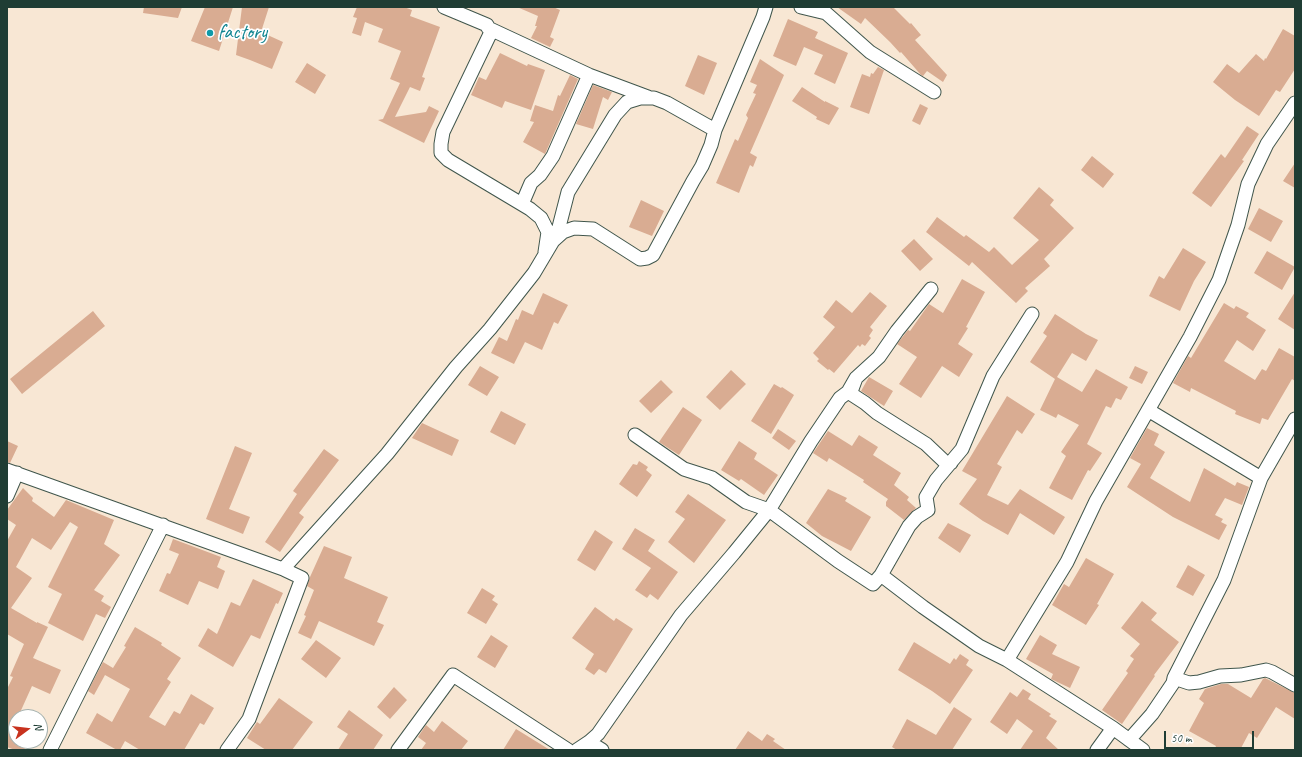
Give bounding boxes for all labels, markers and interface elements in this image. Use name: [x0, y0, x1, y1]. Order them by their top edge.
place label: factory: [218, 21, 267, 45]
marker: factory: [205, 28, 215, 38]
north arrow: [8, 709, 48, 749]
text: N: [31, 721, 46, 731]
scale bar: [1166, 723, 1256, 749]
text: 50 m: [1171, 730, 1191, 746]

